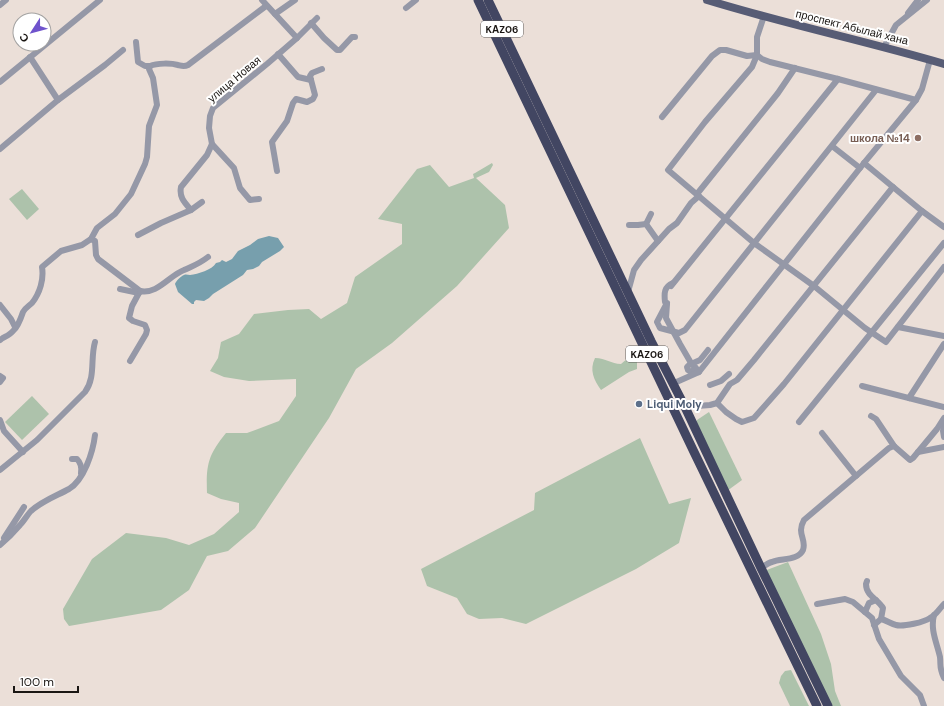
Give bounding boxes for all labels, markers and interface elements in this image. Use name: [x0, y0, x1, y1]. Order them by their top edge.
street label: проспект Абылай хана: [794, 6, 911, 48]
north arrow: [12, 12, 52, 52]
road number: KАZ06: [481, 21, 523, 37]
text: С: [16, 31, 32, 45]
street label: улица Новая: [205, 53, 263, 105]
place label: школа №14: [850, 131, 910, 145]
marker: школа №14: [913, 133, 923, 143]
road number: KАZ06: [626, 346, 668, 362]
place label: Liqui Moly: [647, 397, 702, 411]
marker: Liqui Moly: [634, 399, 644, 409]
scale bar: [14, 668, 78, 694]
text: 100 m: [20, 674, 54, 690]

